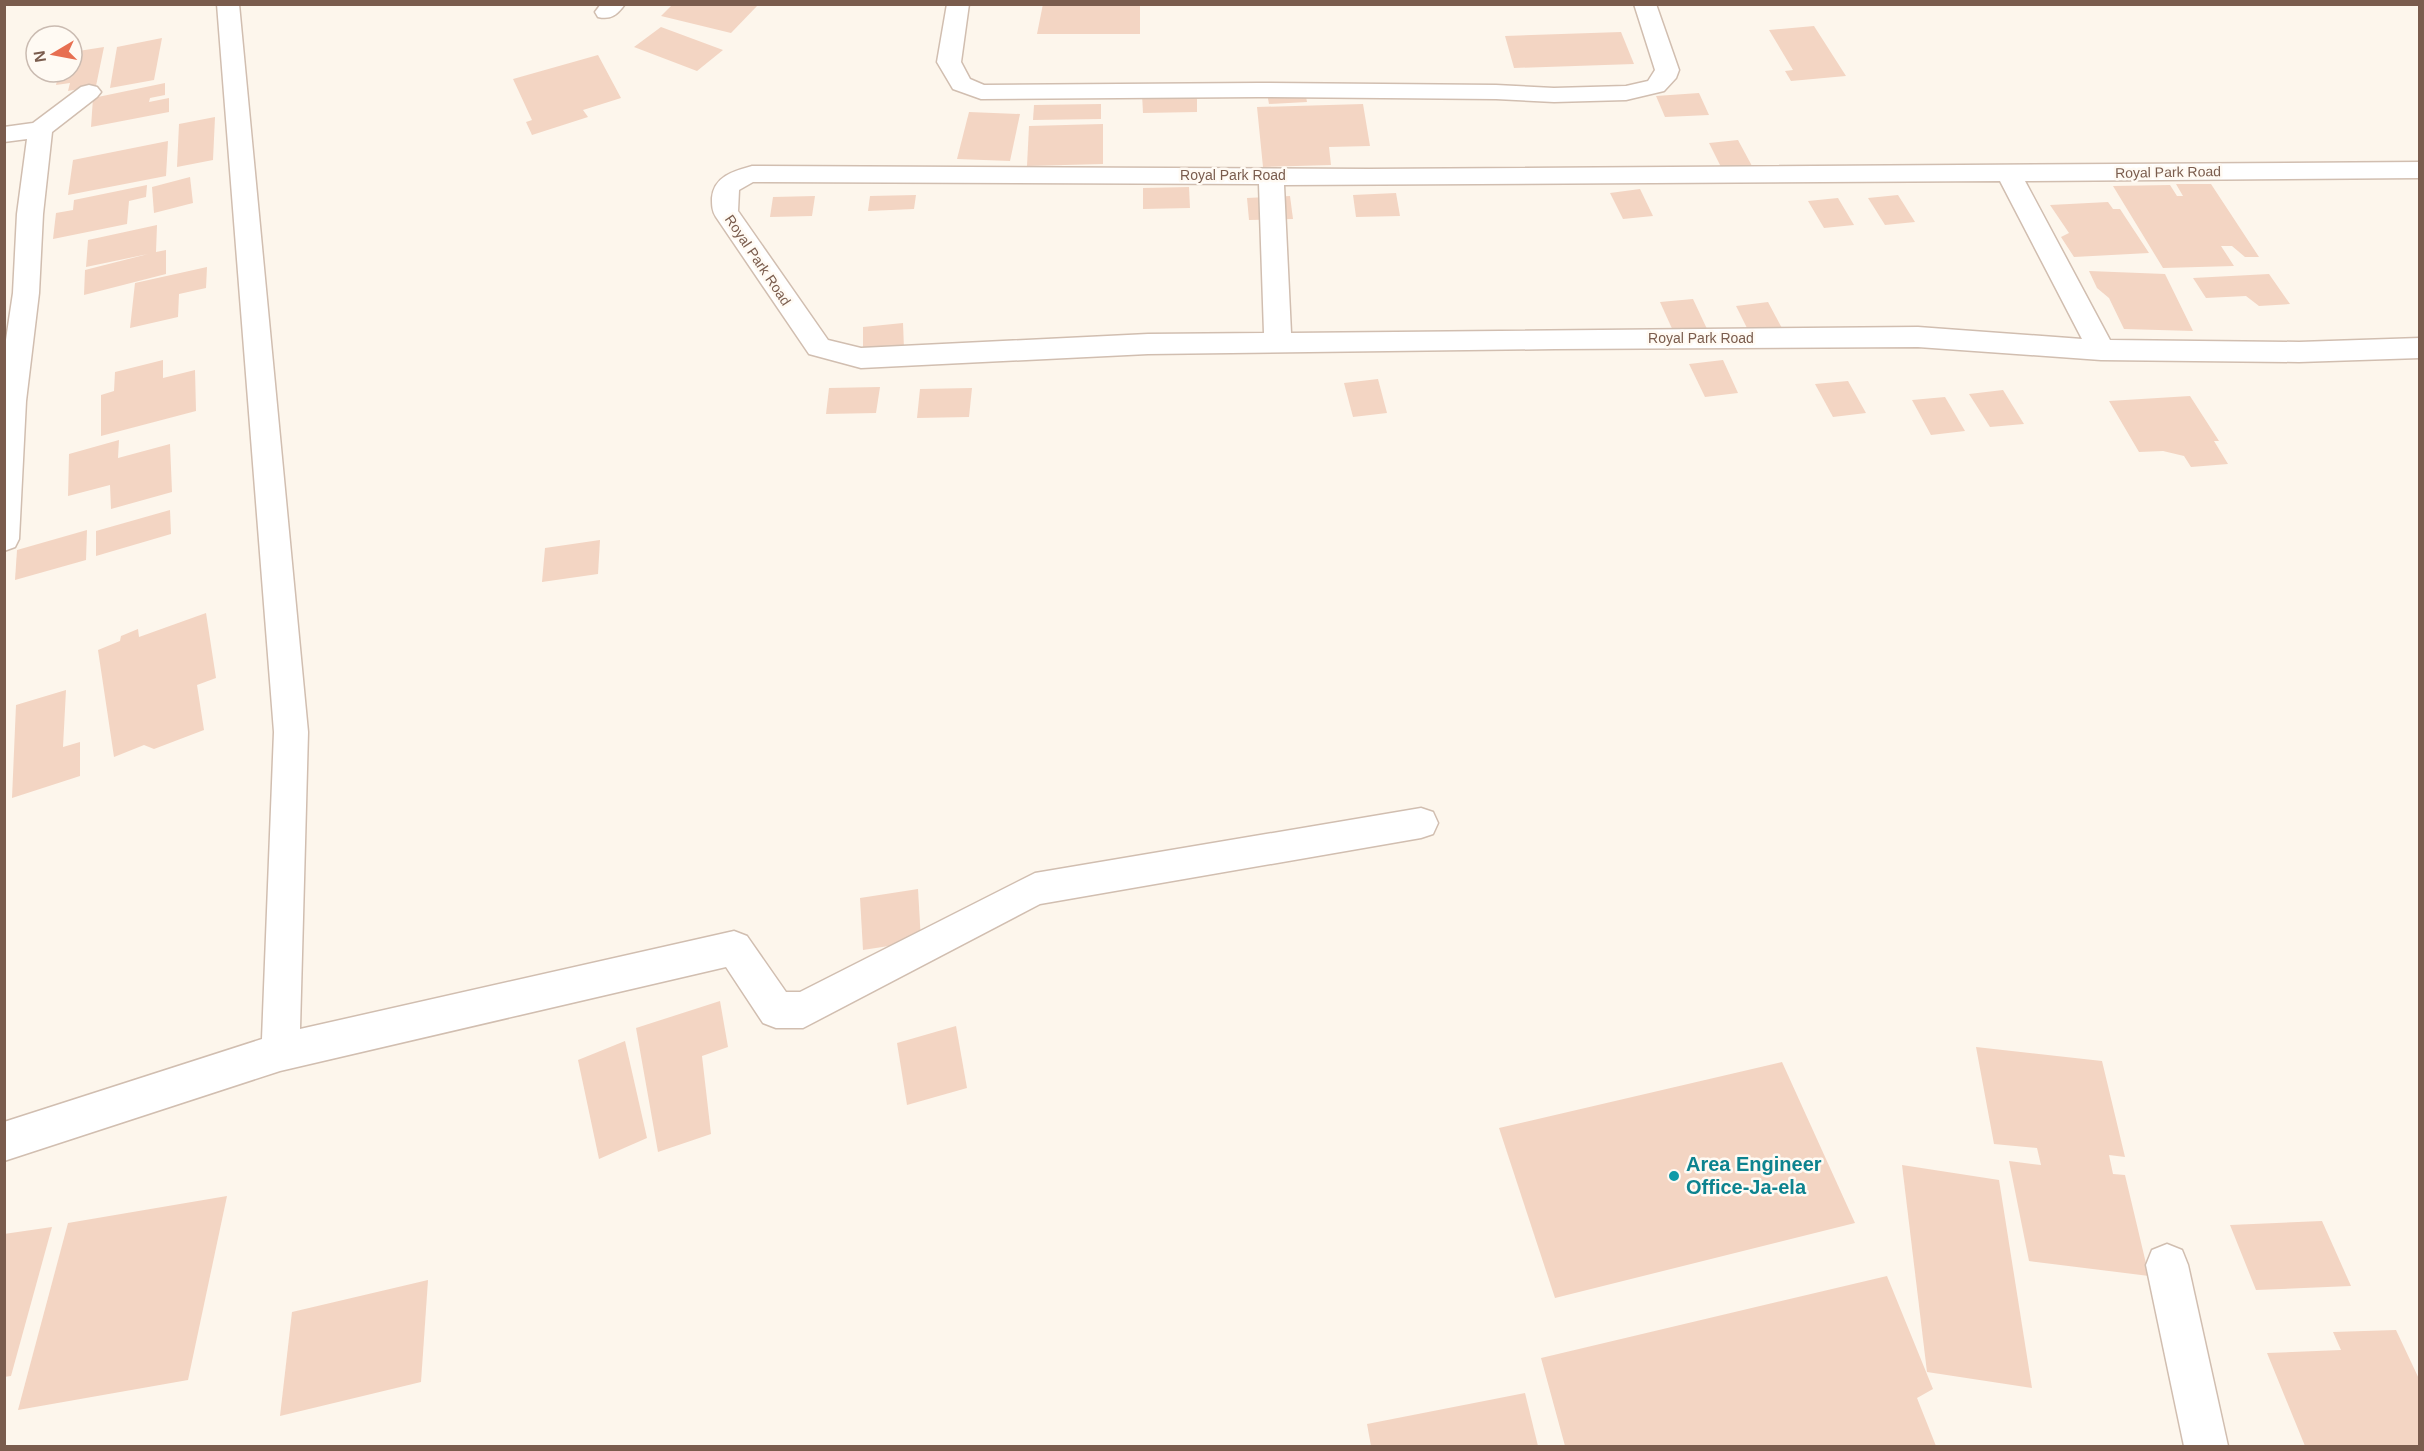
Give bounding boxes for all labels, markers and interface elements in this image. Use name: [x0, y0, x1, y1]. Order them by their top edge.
north arrow: [24, 24, 84, 84]
text: N: [30, 49, 49, 64]
street label: Royal Park Road: [2115, 163, 2221, 181]
street label: Royal Park Road: [1180, 167, 1286, 183]
street label: Royal Park Road: [722, 212, 794, 308]
street label: Royal Park Road: [1648, 330, 1754, 346]
place label: Area Engineer Office-Ja-ela: [1686, 1153, 1822, 1198]
marker: Area Engineer Office-Ja-ela: [1667, 1169, 1681, 1183]

